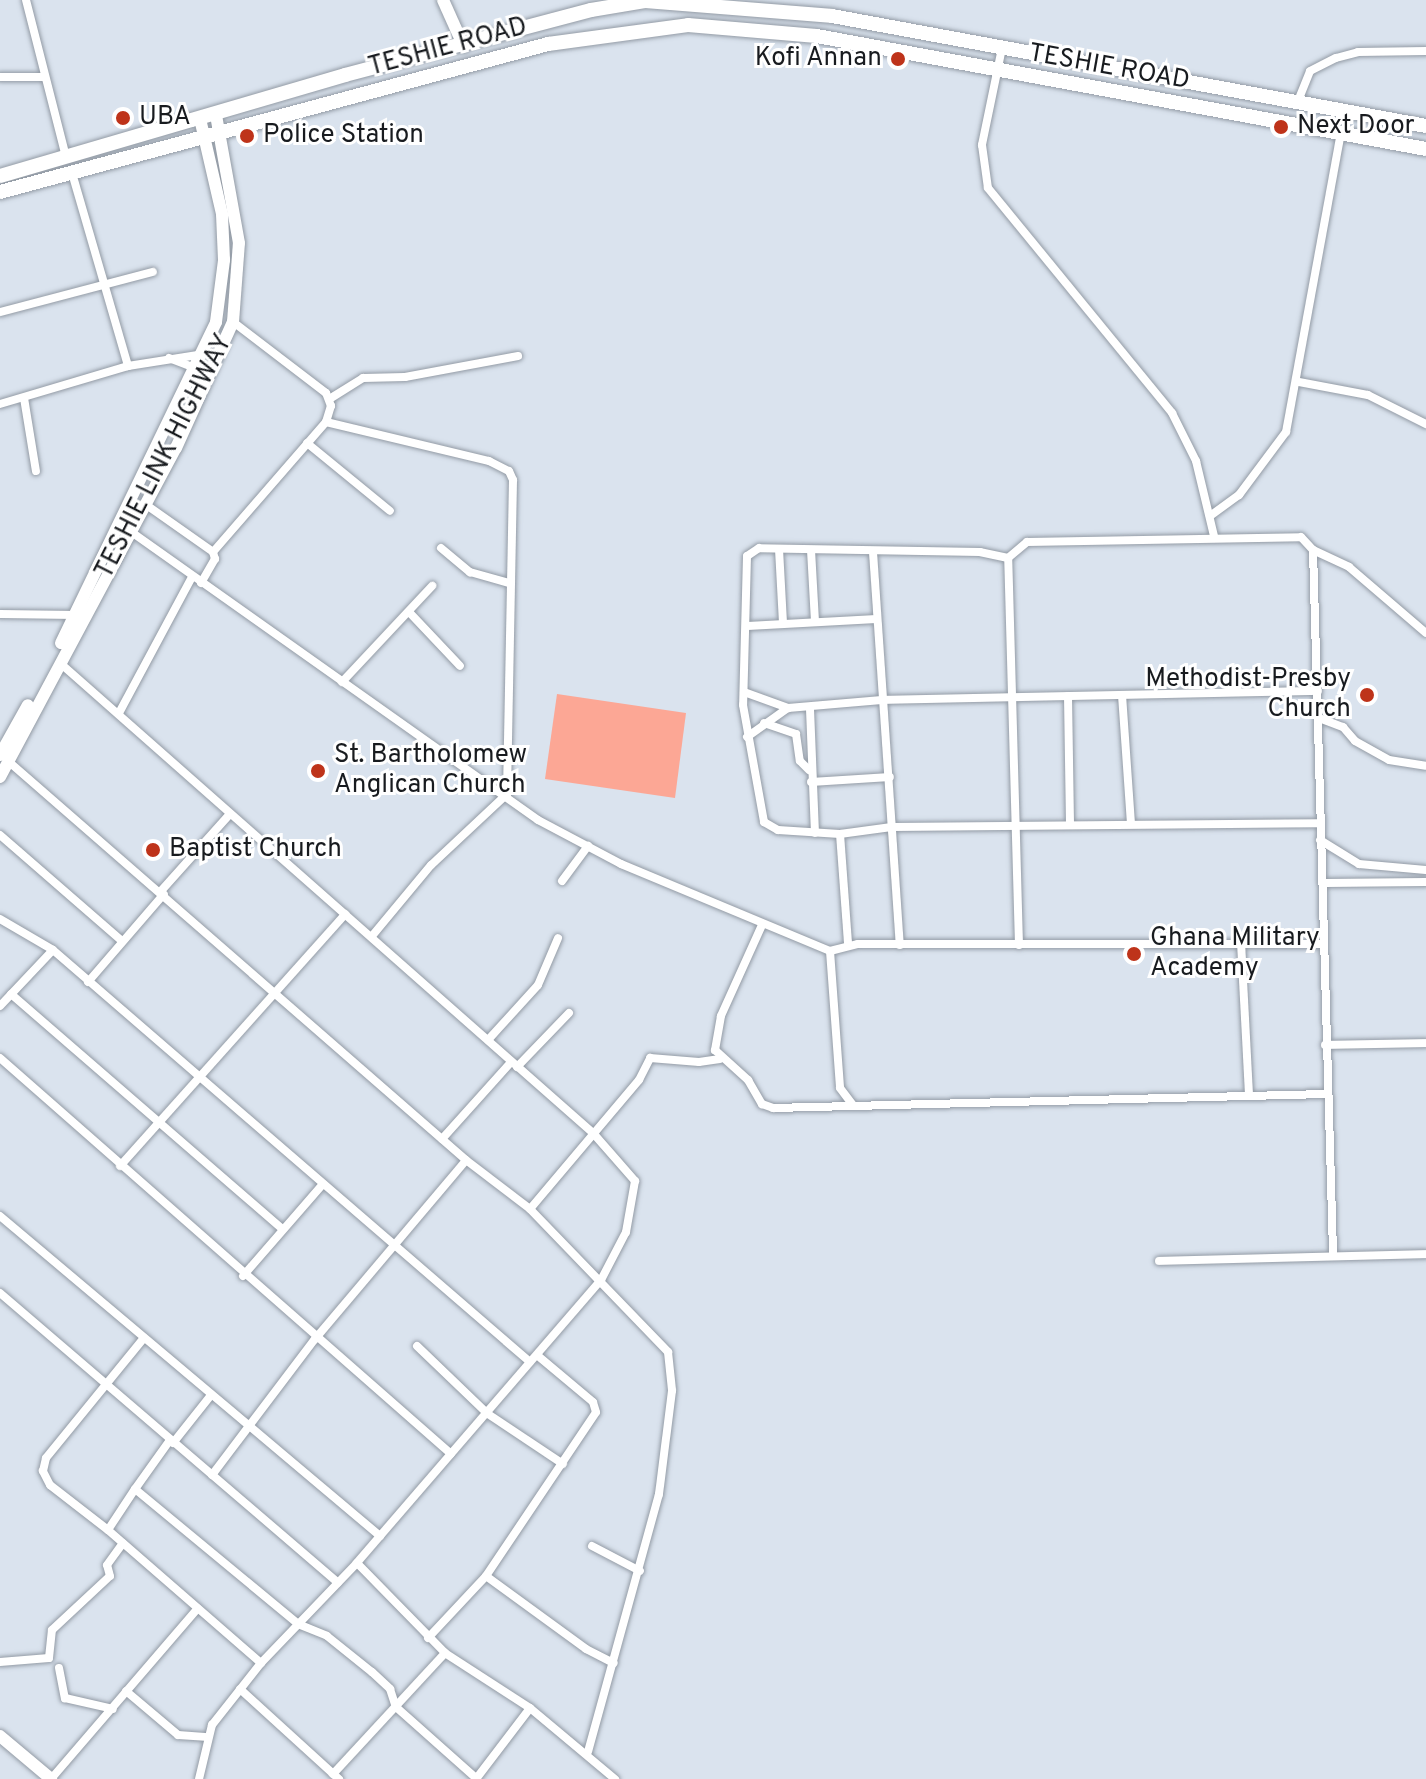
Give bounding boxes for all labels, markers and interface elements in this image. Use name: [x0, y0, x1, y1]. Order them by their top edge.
street label: TESHIE ROAD: [365, 12, 531, 84]
street label: TESHIE ROAD: [1026, 38, 1192, 98]
place label: Kofi Annan: [754, 43, 882, 75]
marker: Kofi Annan: [889, 50, 907, 68]
place label: UBA: [139, 102, 191, 134]
marker: UBA: [114, 109, 132, 127]
place label: Next Door: [1297, 111, 1415, 143]
marker: Next Door: [1272, 118, 1290, 136]
place label: Police Station: [263, 120, 424, 152]
marker: Police Station: [238, 127, 256, 145]
street label: TESHIE LINK HIGHWAY: [90, 330, 240, 584]
place label: Methodist-Presby Church: [1145, 664, 1351, 726]
marker: Methodist-Presby Church: [1358, 686, 1376, 704]
place label: St. Bartholomew Anglican Church: [334, 740, 527, 802]
marker: St. Bartholomew Anglican Church: [309, 762, 327, 780]
place label: Baptist Church: [169, 834, 342, 866]
marker: Baptist Church: [144, 841, 162, 859]
place label: Ghana Military Academy: [1150, 923, 1320, 984]
marker: Ghana Military Academy: [1125, 945, 1143, 963]

